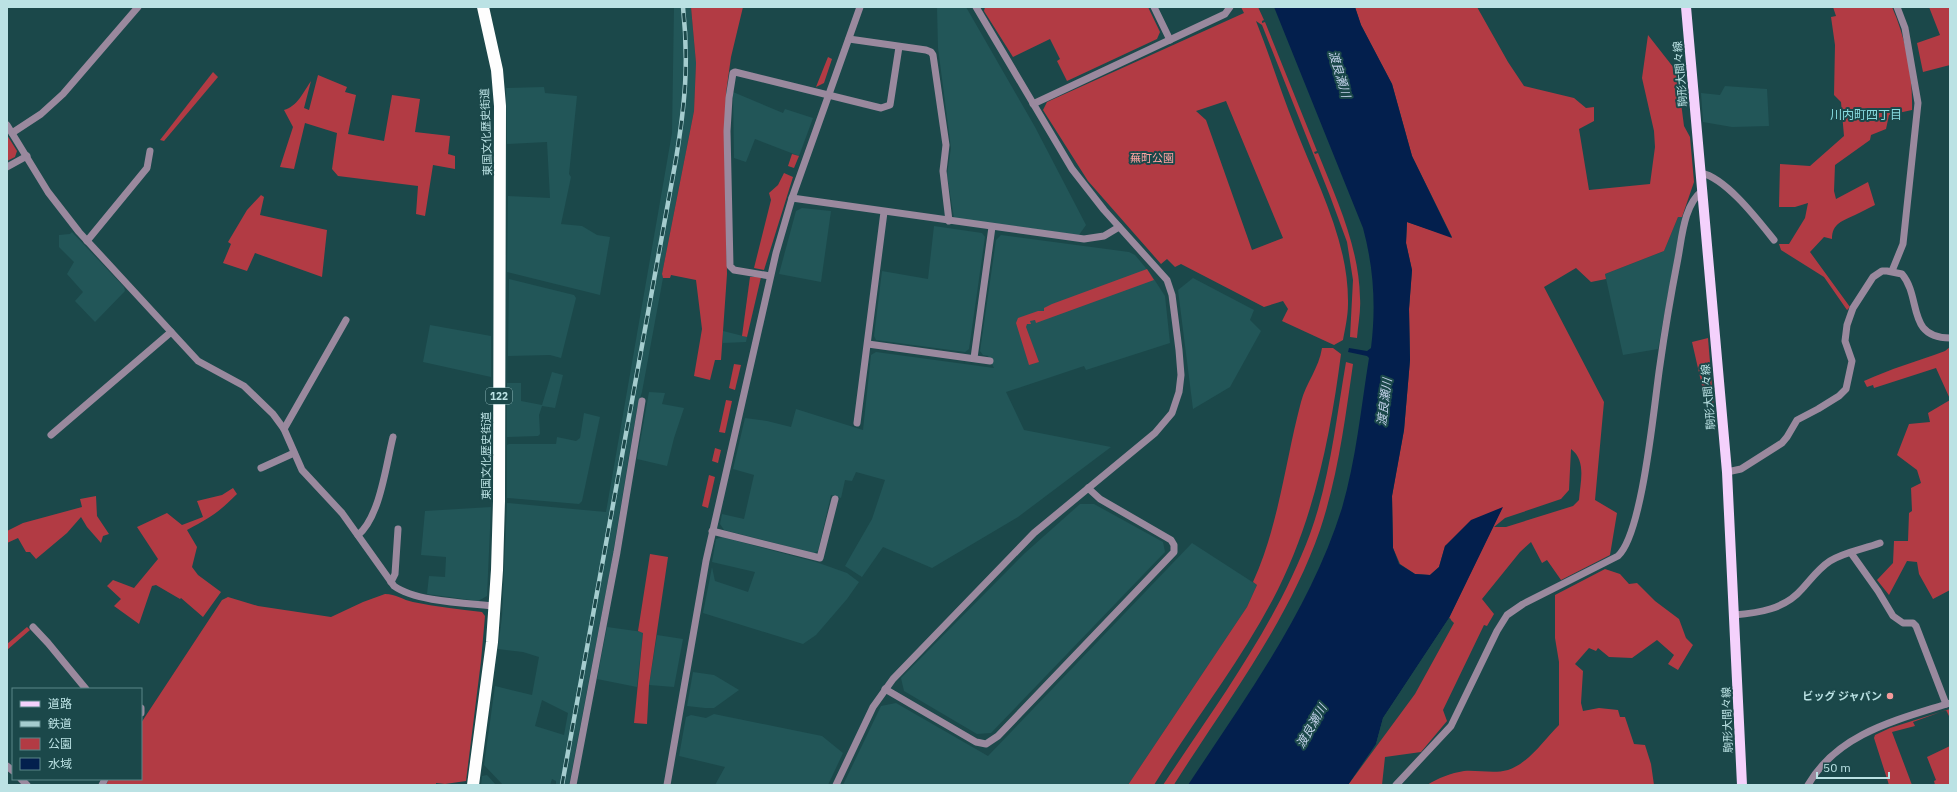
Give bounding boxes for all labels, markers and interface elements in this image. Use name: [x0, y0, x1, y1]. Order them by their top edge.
street label: 駒形大間々線: [1670, 41, 1690, 107]
water label: 渡良瀬川: [1326, 49, 1354, 101]
street label: 東国文化歴史街道: [477, 88, 495, 176]
district label: 川内町四丁目: [1830, 107, 1902, 122]
park label: 蕪町公園: [1130, 151, 1174, 165]
street label: 駒形大間々線: [1698, 364, 1718, 430]
water label: 渡良瀬川: [1374, 375, 1395, 427]
road number: 122: [486, 388, 512, 404]
street label: 東国文化歴史街道: [479, 412, 493, 500]
street label: 駒形大間々線: [1719, 687, 1735, 753]
legend: [12, 688, 142, 780]
place label: ビッグ ジャパン: [1802, 689, 1882, 703]
marker: ビッグ ジャパン: [1885, 691, 1895, 701]
text: 道路: [48, 696, 72, 711]
water label: 渡良瀬川: [1293, 700, 1330, 751]
text: 鉄道: [48, 716, 72, 731]
text: 公園: [48, 736, 72, 751]
scale bar: [1817, 754, 1889, 780]
text: 水域: [48, 756, 72, 771]
text: 50 m: [1823, 760, 1851, 775]

